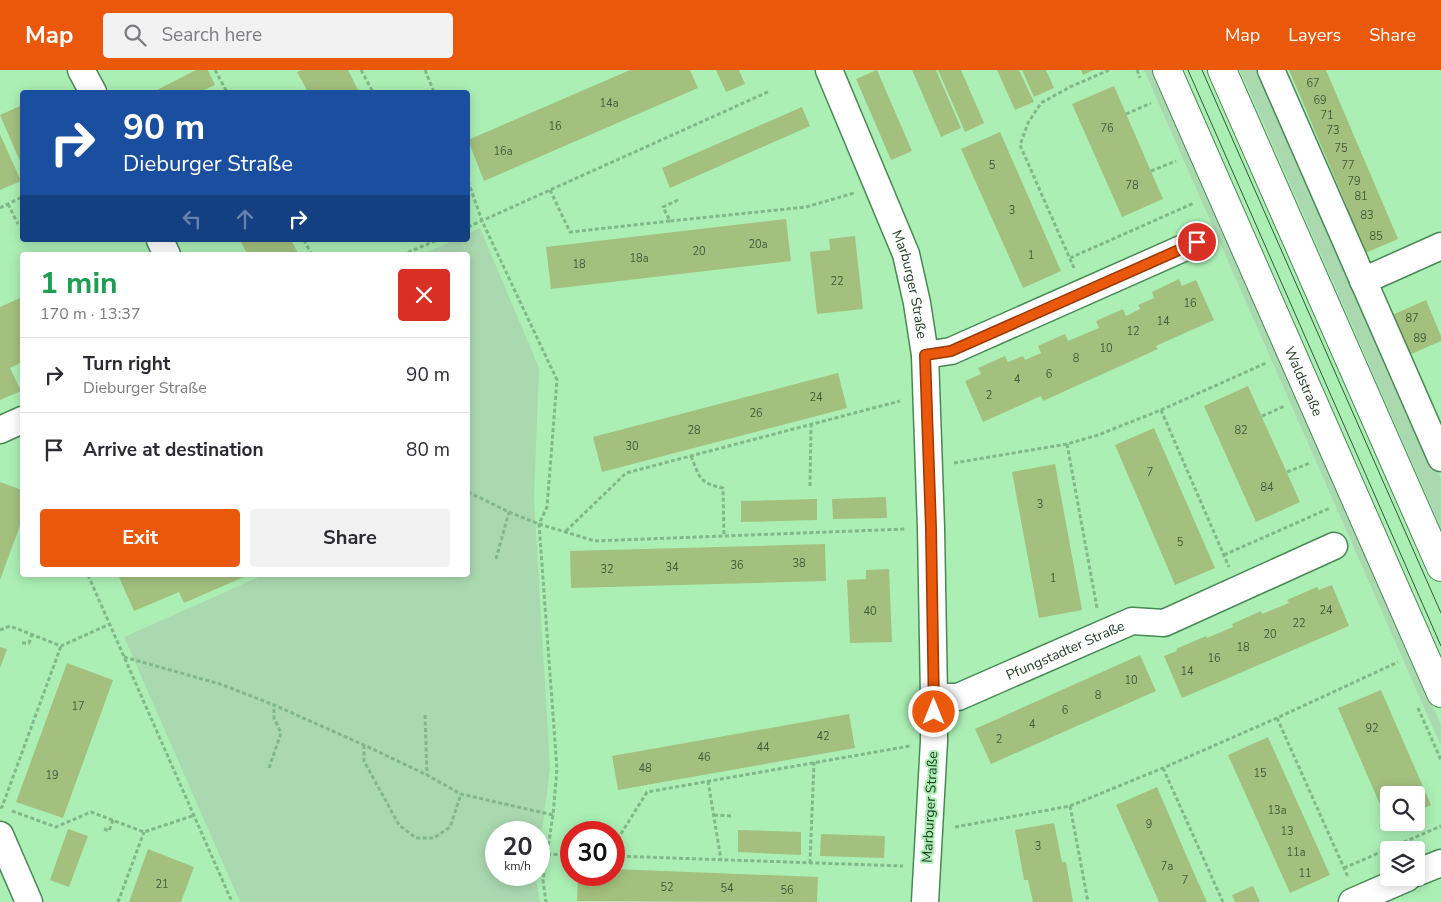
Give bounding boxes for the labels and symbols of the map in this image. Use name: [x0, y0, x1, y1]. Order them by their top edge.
house number: 67: [1306, 76, 1320, 91]
house number: 69: [1313, 93, 1327, 108]
house number: 14a: [599, 96, 619, 111]
house number: 71: [1320, 108, 1334, 123]
house number: 16: [548, 119, 562, 134]
house number: 76: [1100, 121, 1114, 136]
house number: 73: [1326, 123, 1340, 138]
house number: 75: [1334, 141, 1348, 156]
house number: 16a: [493, 144, 513, 159]
house number: 5: [989, 158, 996, 173]
house number: 77: [1341, 158, 1355, 173]
house number: 79: [1347, 174, 1361, 189]
house number: 78: [1125, 178, 1139, 193]
house number: 81: [1354, 189, 1368, 204]
house number: 3: [1009, 203, 1015, 218]
house number: 83: [1360, 208, 1374, 223]
pin: [1176, 221, 1218, 263]
street label: Marburger Straße: [887, 227, 932, 340]
house number: 85: [1369, 229, 1383, 244]
house number: 20a: [748, 237, 768, 252]
house number: 20: [692, 244, 706, 259]
house number: 1: [1028, 248, 1034, 263]
house number: 18a: [629, 251, 649, 266]
house number: 18: [572, 257, 586, 272]
house number: 22: [830, 274, 844, 289]
house number: 16: [1183, 296, 1197, 311]
house number: 87: [1405, 311, 1419, 326]
house number: 14: [1156, 314, 1170, 329]
house number: 12: [1126, 324, 1140, 339]
house number: 89: [1413, 331, 1427, 346]
house number: 10: [1099, 341, 1113, 356]
street label: Waldstraße: [1280, 343, 1328, 419]
house number: 8: [1073, 351, 1080, 366]
house number: 6: [1046, 367, 1053, 382]
house number: 4: [1014, 372, 1021, 387]
house number: 2: [986, 388, 992, 403]
house number: 24: [809, 390, 823, 405]
house number: 26: [749, 406, 763, 421]
house number: 28: [687, 423, 701, 438]
house number: 82: [1234, 423, 1248, 438]
house number: 30: [625, 439, 639, 454]
house number: 7: [1147, 465, 1153, 480]
house number: 84: [1260, 480, 1274, 495]
house number: 3: [1037, 497, 1043, 512]
house number: 5: [1177, 535, 1184, 550]
house number: 38: [792, 556, 806, 571]
house number: 36: [730, 558, 744, 573]
house number: 34: [665, 560, 679, 575]
house number: 32: [600, 562, 614, 577]
house number: 1: [1050, 571, 1056, 586]
house number: 24: [1319, 603, 1333, 618]
house number: 40: [863, 604, 877, 619]
street label: Pfungstadter Straße: [1003, 616, 1127, 684]
house number: 22: [1292, 616, 1306, 631]
house number: 20: [1263, 627, 1277, 642]
house number: 18: [1236, 640, 1250, 655]
house number: 16: [1207, 651, 1221, 666]
house number: 14: [1180, 664, 1194, 679]
house number: 10: [1124, 673, 1138, 688]
position arrow: [907, 685, 959, 737]
house number: 8: [1095, 688, 1102, 703]
house number: 17: [71, 699, 85, 714]
house number: 6: [1062, 703, 1069, 718]
house number: 4: [1029, 717, 1036, 732]
house number: 92: [1365, 721, 1379, 736]
house number: 42: [816, 729, 830, 744]
house number: 2: [996, 732, 1002, 747]
house number: 44: [756, 740, 770, 755]
house number: 46: [697, 750, 711, 765]
street label: Marburger Straße: [918, 751, 942, 863]
house number: 48: [638, 761, 652, 776]
house number: 15: [1253, 766, 1267, 781]
house number: 19: [45, 768, 59, 783]
house number: 13a: [1267, 803, 1287, 818]
house number: 9: [1146, 817, 1152, 832]
speed limit sign: 30: [560, 821, 625, 886]
house number: 13: [1280, 824, 1294, 839]
house number: 3: [1035, 839, 1041, 854]
house number: 11a: [1286, 845, 1306, 860]
house number: 7a: [1161, 859, 1173, 874]
house number: 11: [1298, 866, 1312, 881]
house number: 7: [1182, 873, 1188, 888]
house number: 21: [155, 877, 169, 892]
house number: 52: [660, 880, 674, 895]
house number: 54: [720, 881, 734, 896]
house number: 56: [780, 883, 794, 898]

